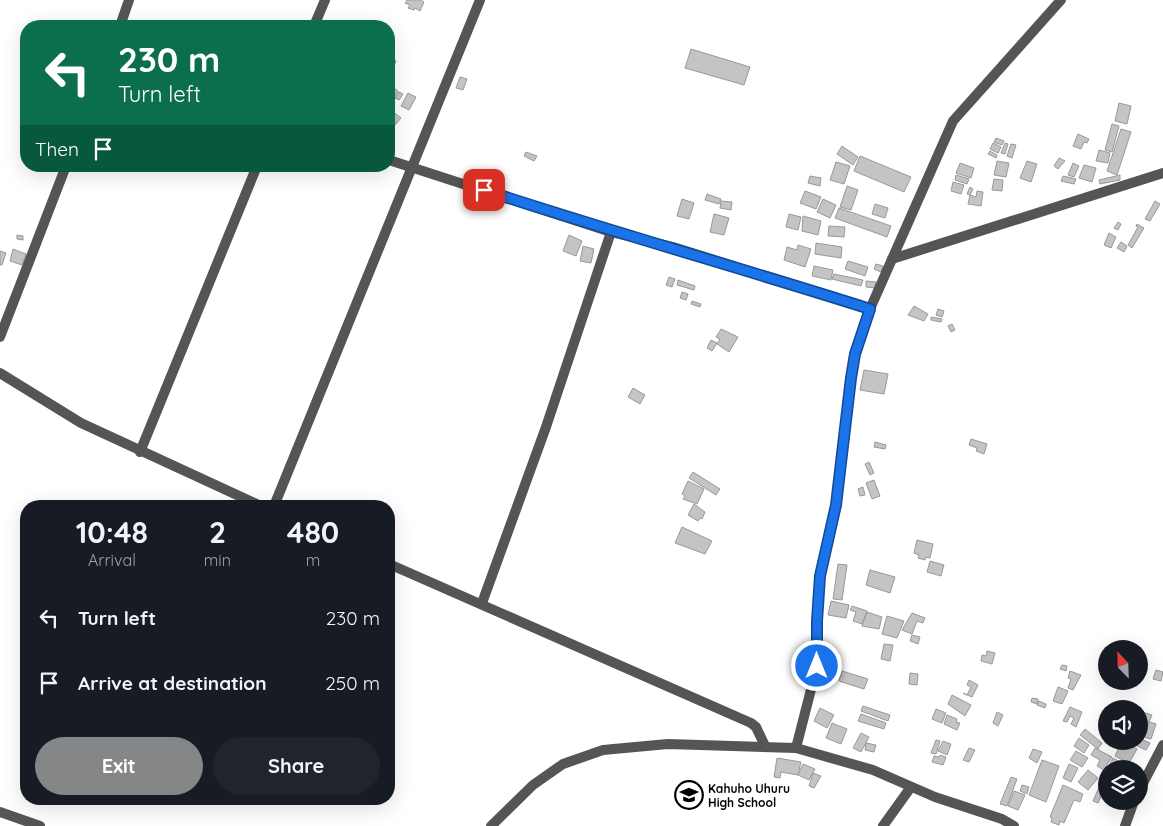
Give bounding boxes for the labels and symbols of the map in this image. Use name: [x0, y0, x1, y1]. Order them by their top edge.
pin: [463, 169, 505, 211]
position arrow: [790, 639, 842, 691]
north arrow: [1098, 640, 1148, 690]
school or university icon: Kahuho Uhuru High School: [674, 780, 704, 810]
place label: Kahuho Uhuru High School: [708, 781, 790, 810]

